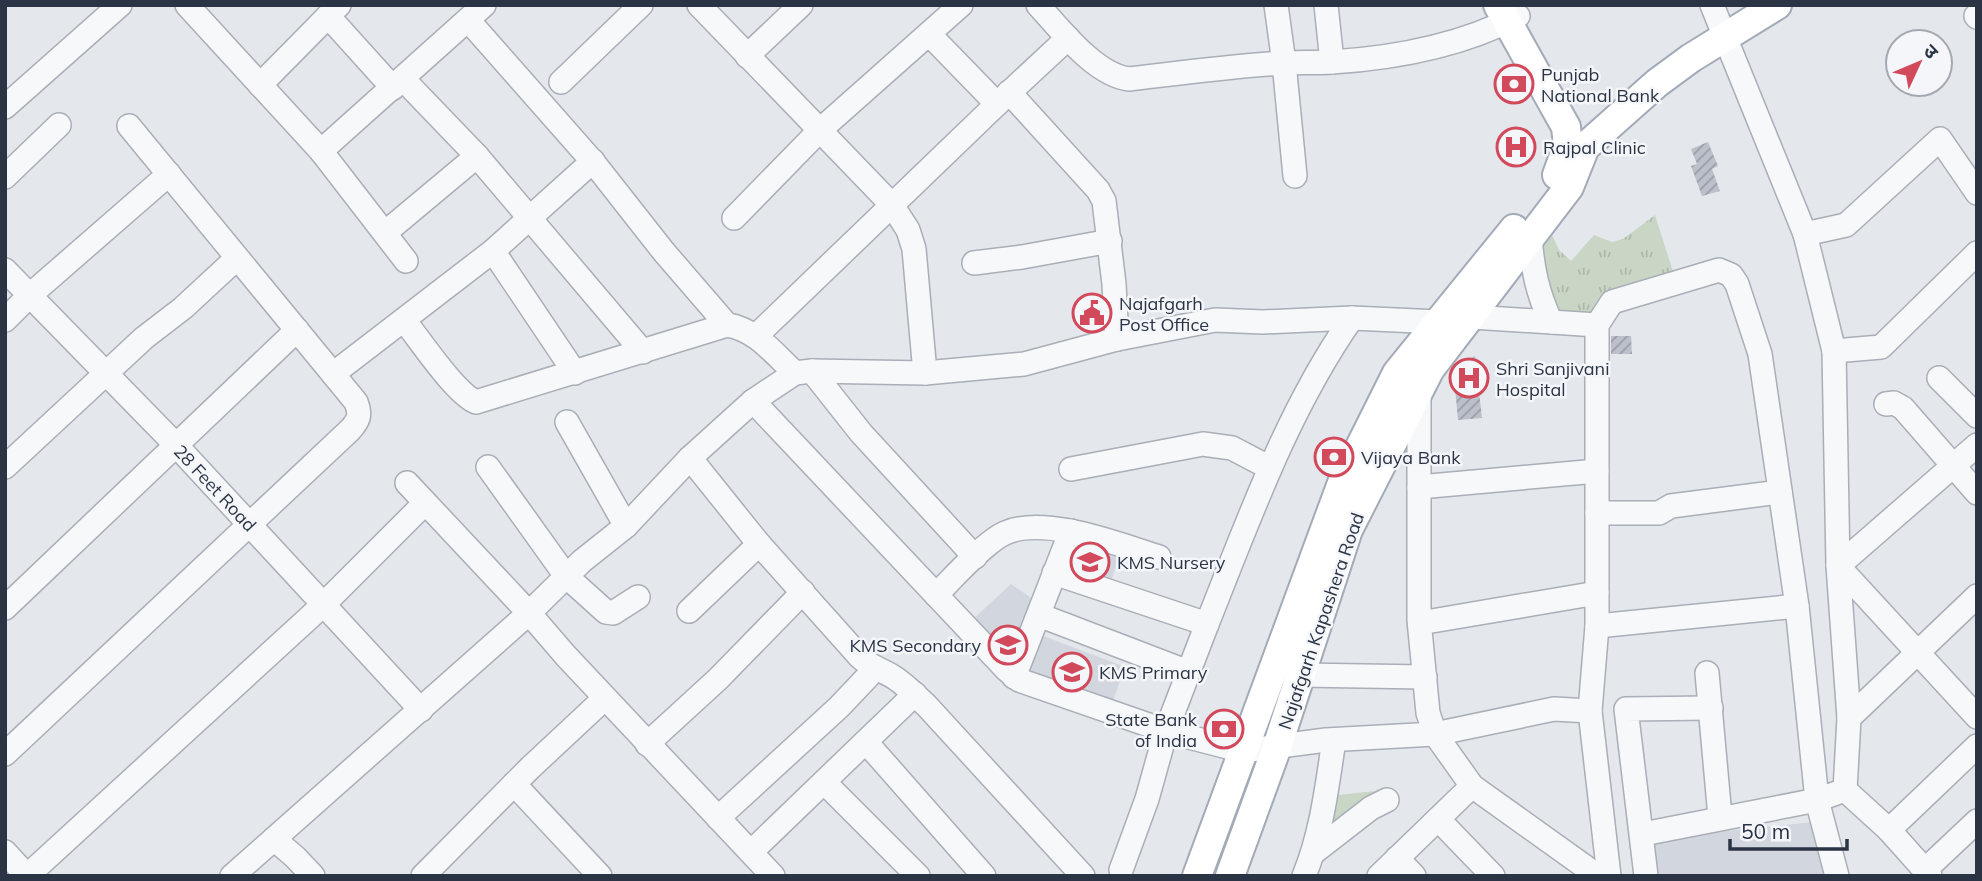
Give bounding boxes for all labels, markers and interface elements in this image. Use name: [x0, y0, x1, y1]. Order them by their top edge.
north arrow: [1884, 28, 1954, 98]
text: उ: [1919, 39, 1944, 64]
bank icon: Punjab National Bank: [1493, 63, 1535, 105]
place label: Punjab National Bank: [1541, 63, 1660, 107]
hospital icon: Rajpal Clinic: [1495, 126, 1537, 168]
place label: Rajpal Clinic: [1543, 136, 1646, 159]
public building icon: Najafgarh Post Office: [1071, 292, 1113, 334]
place label: Najafgarh Post Office: [1119, 292, 1209, 336]
hospital icon: Shri Sanjivani Hospital: [1448, 357, 1490, 399]
place label: Shri Sanjivani Hospital: [1496, 357, 1609, 401]
bank icon: Vijaya Bank: [1313, 436, 1355, 478]
street label: 28 Feet Road: [169, 440, 261, 536]
place label: Vijaya Bank: [1361, 446, 1461, 469]
street label: Najafgarh Kapashera Road: [1273, 510, 1369, 732]
school or university icon: KMS Nursery: [1069, 541, 1111, 583]
place label: KMS Nursery: [1117, 551, 1226, 574]
school or university icon: KMS Secondary: [987, 624, 1029, 666]
place label: KMS Secondary: [849, 634, 981, 657]
school or university icon: KMS Primary: [1051, 651, 1093, 693]
place label: KMS Primary: [1099, 661, 1208, 684]
place label: State Bank of India: [1105, 708, 1198, 752]
bank icon: State Bank of India: [1203, 708, 1245, 750]
scale bar: [1730, 808, 1847, 852]
text: 50 m: [1741, 818, 1790, 844]

